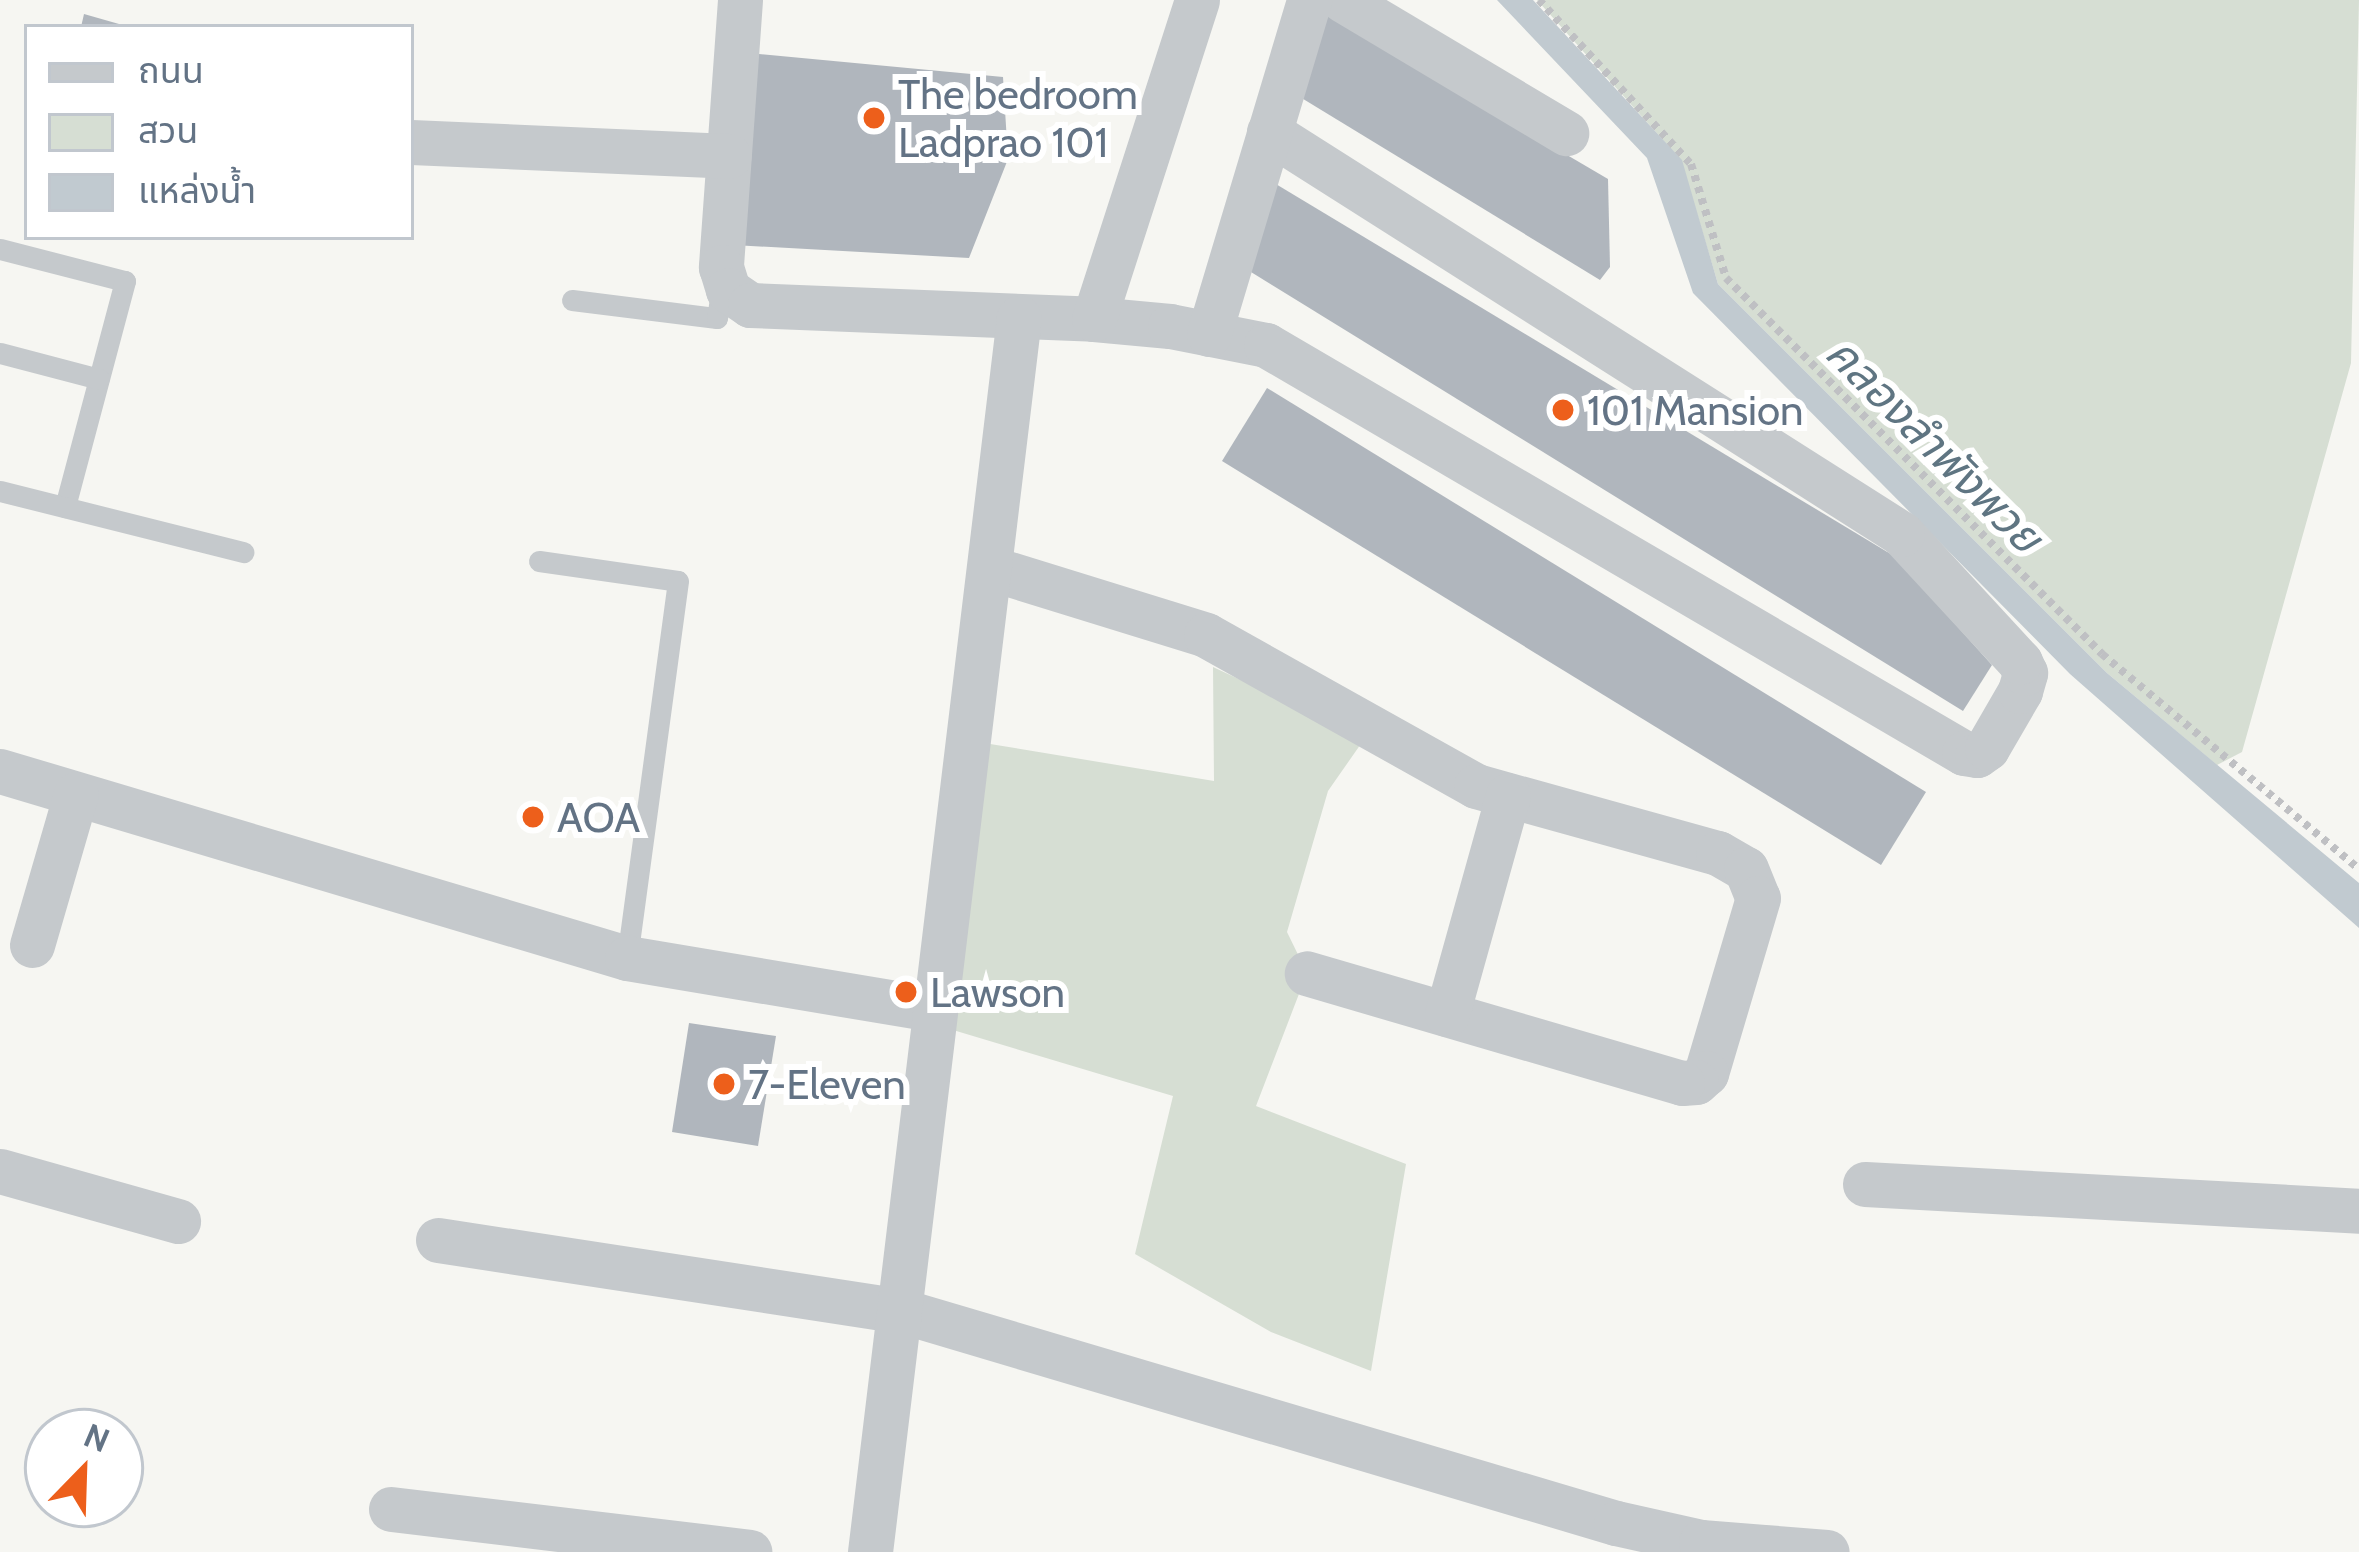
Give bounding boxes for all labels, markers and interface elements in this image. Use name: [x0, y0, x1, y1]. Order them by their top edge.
legend: [24, 24, 414, 240]
text: ถนน: [138, 48, 204, 92]
place label: The bedroom Ladprao 101: [898, 69, 1138, 168]
marker: The bedroom Ladprao 101: [861, 105, 887, 131]
text: สวน: [138, 108, 198, 152]
text: แหล่งน้ำ: [138, 168, 256, 212]
water label: คลองลำพังพวย: [1815, 326, 2053, 564]
place label: 101 Mansion: [1587, 385, 1804, 435]
marker: 101 Mansion: [1550, 397, 1576, 423]
place label: AOA: [557, 792, 640, 842]
marker: AOA: [520, 804, 546, 830]
place label: Lawson: [930, 967, 1065, 1017]
marker: Lawson: [893, 979, 919, 1005]
place label: 7-Eleven: [748, 1059, 906, 1109]
marker: 7-Eleven: [711, 1071, 737, 1097]
north arrow: [24, 1408, 144, 1528]
text: N: [78, 1415, 115, 1461]

